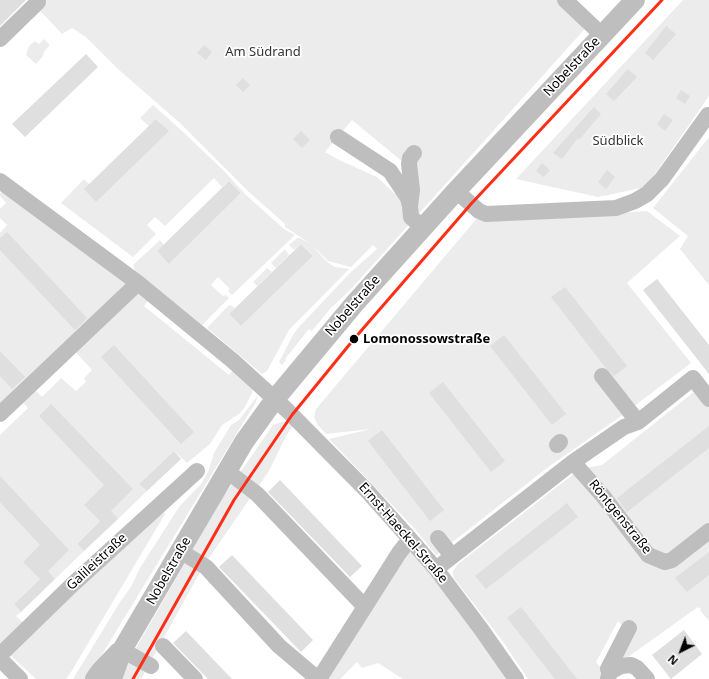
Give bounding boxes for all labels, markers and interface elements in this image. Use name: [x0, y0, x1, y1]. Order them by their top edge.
street label: Nobelstraße: [541, 34, 603, 100]
park label: Am Südrand: [225, 44, 301, 60]
park label: Südblick: [592, 133, 644, 149]
street label: Nobelstraße: [322, 272, 384, 340]
place label: Lomonossowstraße: [363, 331, 490, 347]
marker: Lomonossowstraße: [348, 333, 360, 345]
street label: Röntgenstraße: [585, 477, 655, 557]
street label: Ernst-Haeckel-Straße: [355, 480, 451, 586]
street label: Galileistraße: [64, 530, 130, 594]
street label: Nobelstraße: [143, 535, 195, 607]
north arrow: [661, 631, 701, 671]
text: N: [664, 652, 681, 669]

